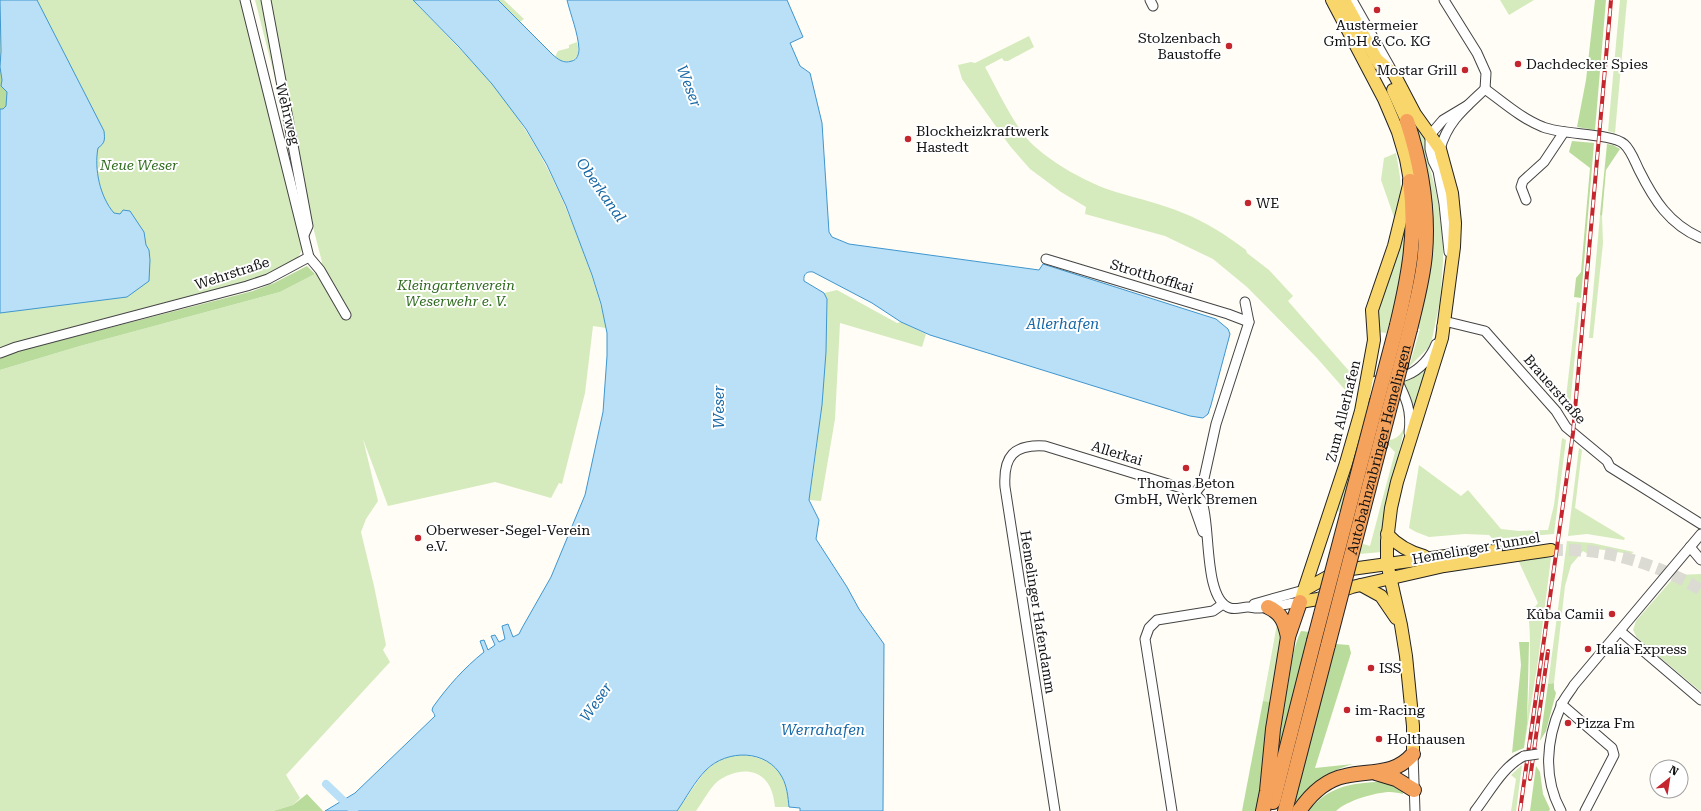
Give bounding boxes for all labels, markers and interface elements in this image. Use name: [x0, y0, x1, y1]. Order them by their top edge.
marker: Austermeier GmbH & Co. KG: [1372, 5, 1382, 15]
place label: Austermeier GmbH & Co. KG: [1323, 17, 1431, 49]
place label: Stolzenbach Baustoffe: [1138, 30, 1221, 62]
marker: Stolzenbach Baustoffe: [1224, 41, 1234, 51]
place label: Dachdecker Spies: [1526, 56, 1648, 72]
marker: Dachdecker Spies: [1513, 59, 1523, 69]
water label: Weser: [673, 62, 705, 110]
place label: Mostar Grill: [1377, 62, 1458, 78]
marker: Mostar Grill: [1460, 65, 1470, 75]
street label: Wehrweg: [273, 81, 303, 147]
place label: Blockheizkraftwerk Hastedt: [916, 123, 1049, 155]
marker: Blockheizkraftwerk Hastedt: [903, 134, 913, 144]
water label: Oberkanal: [572, 155, 630, 226]
park label: Neue Weser: [99, 157, 178, 173]
place label: WE: [1256, 195, 1279, 211]
marker: WE: [1243, 198, 1253, 208]
street label: Wehrstraße: [193, 253, 272, 293]
street label: Strotthoffkai: [1108, 256, 1196, 296]
park label: Kleingartenverein Weserwehr e. V.: [396, 277, 515, 309]
water label: Allerhafen: [1026, 315, 1099, 333]
street label: Autobahnzubringer Hemelingen: [1344, 343, 1414, 556]
street label: Brauerstraße: [1521, 351, 1590, 427]
street label: Zum Allerhafen: [1323, 358, 1363, 464]
water label: Weser: [710, 385, 728, 429]
street label: Allerkai: [1090, 438, 1145, 468]
marker: Thomas Beton GmbH, Werk Bremen: [1181, 463, 1191, 473]
place label: Thomas Beton GmbH, Werk Bremen: [1114, 475, 1258, 507]
place label: Oberweser-Segel-Verein e.V.: [426, 522, 590, 554]
street label: Hemelinger Hafendamm: [1017, 529, 1059, 695]
street label: Hemelinger Tunnel: [1411, 529, 1542, 567]
marker: Oberweser-Segel-Verein e.V.: [413, 533, 423, 543]
place label: Kûba Camii: [1526, 606, 1605, 622]
marker: Kûba Camii: [1607, 609, 1617, 619]
place label: Italia Express: [1596, 641, 1687, 657]
marker: Italia Express: [1583, 644, 1593, 654]
place label: ISS: [1379, 660, 1402, 676]
marker: ISS: [1366, 663, 1376, 673]
water label: Weser: [576, 678, 616, 725]
place label: im-Racing: [1355, 702, 1425, 718]
marker: im-Racing: [1342, 705, 1352, 715]
place label: Pizza Fm: [1576, 715, 1635, 731]
marker: Pizza Fm: [1563, 718, 1573, 728]
water label: Werrahafen: [781, 721, 865, 739]
place label: Holthausen: [1387, 731, 1465, 747]
marker: Holthausen: [1374, 734, 1384, 744]
north arrow: [1649, 759, 1689, 799]
text: N: [1667, 763, 1681, 779]

